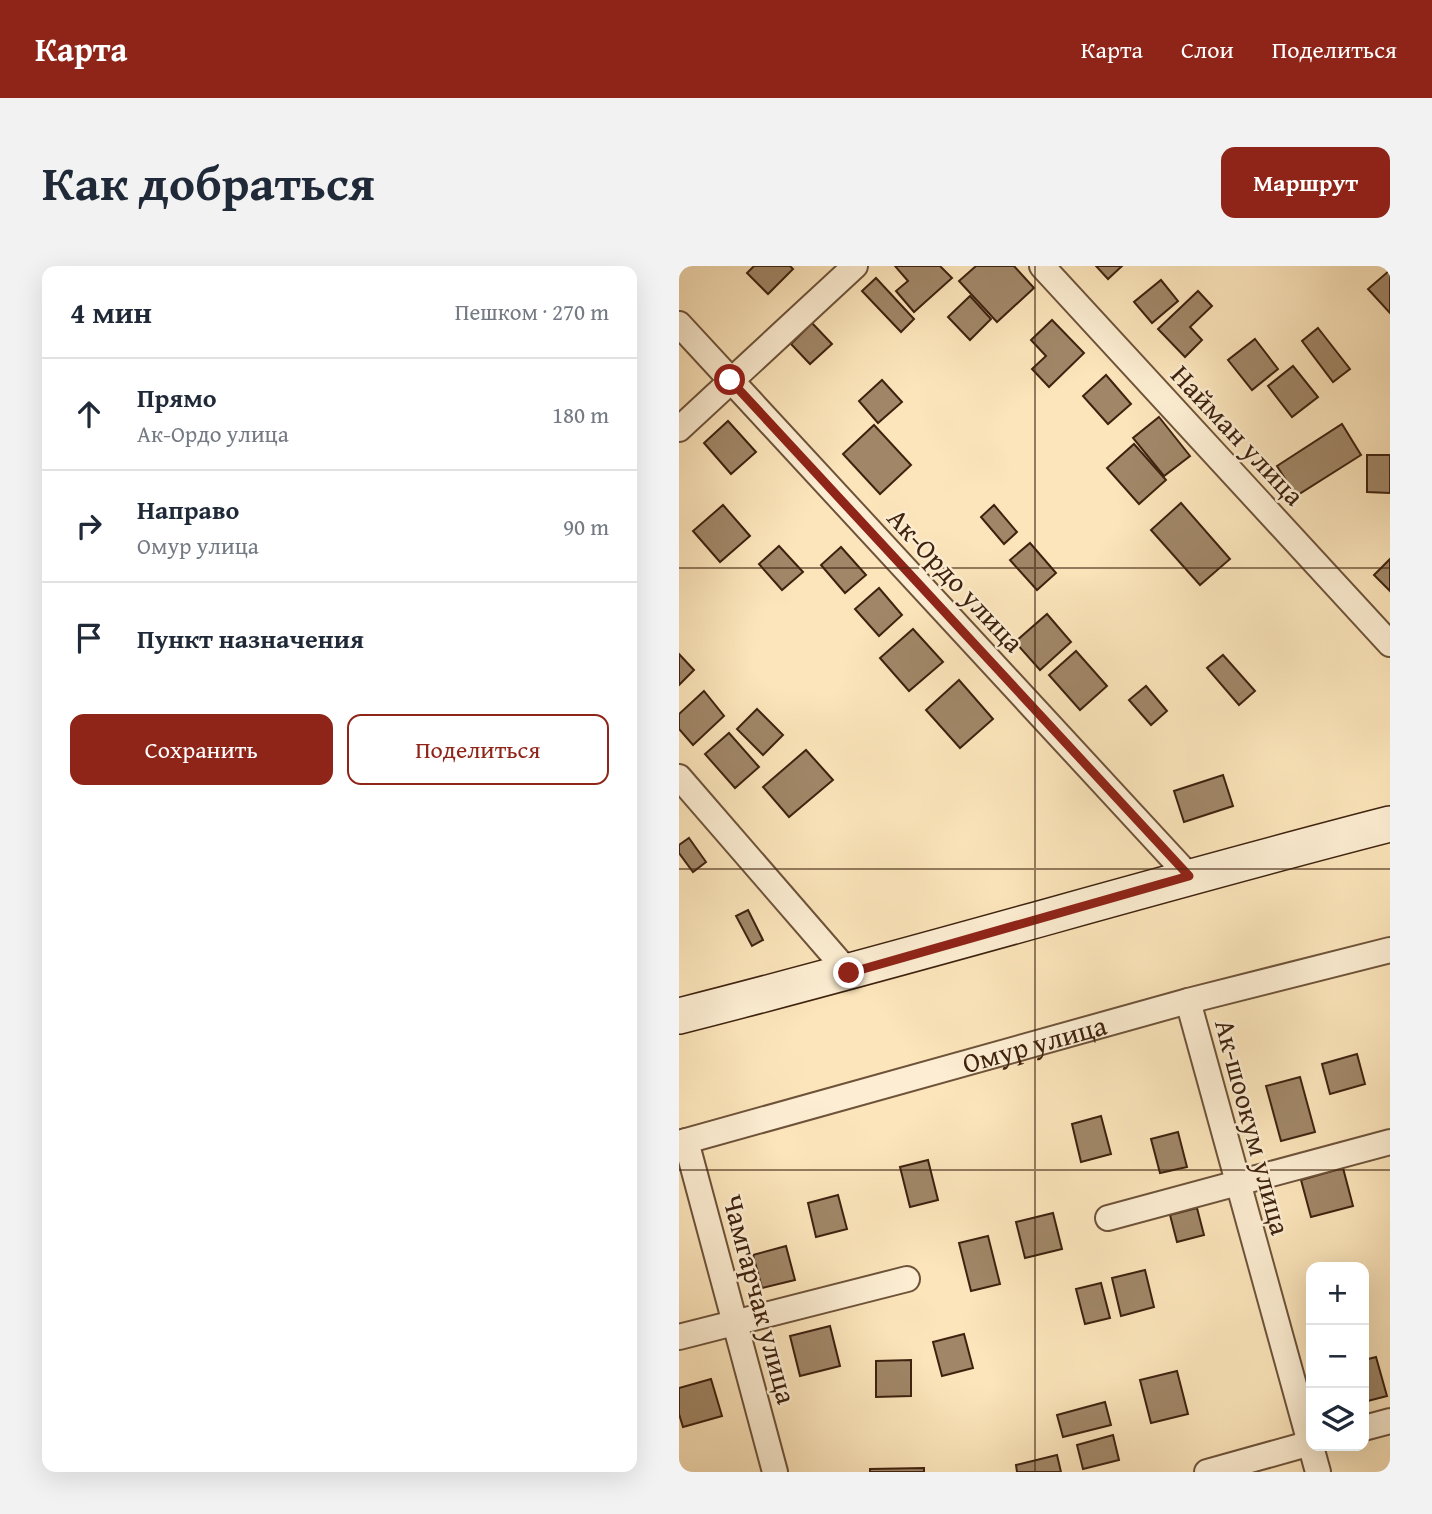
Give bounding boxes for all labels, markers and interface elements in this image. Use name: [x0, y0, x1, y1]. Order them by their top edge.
text: Карта: [35, 25, 127, 73]
text: Карта: [1081, 32, 1143, 67]
text: Слои: [1181, 32, 1234, 67]
text: Поделиться: [1272, 32, 1397, 67]
text: Как добраться: [42, 146, 375, 218]
button: Маршрут: [1221, 147, 1390, 218]
text: 4 мин: [70, 290, 152, 334]
text: Пешком · 270 m: [455, 295, 609, 328]
street label: Найман улица: [1162, 355, 1315, 515]
route start: [714, 364, 745, 395]
text: Прямо: [137, 378, 217, 417]
icon: ahead: [70, 395, 108, 433]
text: 180 m: [552, 398, 609, 431]
text: Ак-Ордо улица: [137, 417, 289, 450]
text: Направо: [137, 490, 239, 529]
street label: Ак-Ордо улица: [878, 498, 1035, 662]
icon: right: [70, 507, 108, 545]
text: 90 m: [563, 510, 609, 543]
text: Омур улица: [137, 529, 259, 562]
icon: arrive: [70, 619, 108, 657]
text: Пункт назначения: [137, 619, 364, 658]
button: Сохранить: [70, 714, 333, 785]
button: Поделиться: [347, 714, 609, 785]
route end: [833, 957, 864, 988]
street label: Омур улица: [957, 1004, 1112, 1083]
street label: Ак-шоокум улица: [1205, 1014, 1302, 1240]
street label: Чамгарчак улица: [713, 1190, 808, 1409]
map controls: [1306, 1262, 1369, 1451]
button: +: [1306, 1262, 1369, 1325]
button: −: [1306, 1325, 1369, 1388]
button: layers: [1306, 1388, 1369, 1451]

